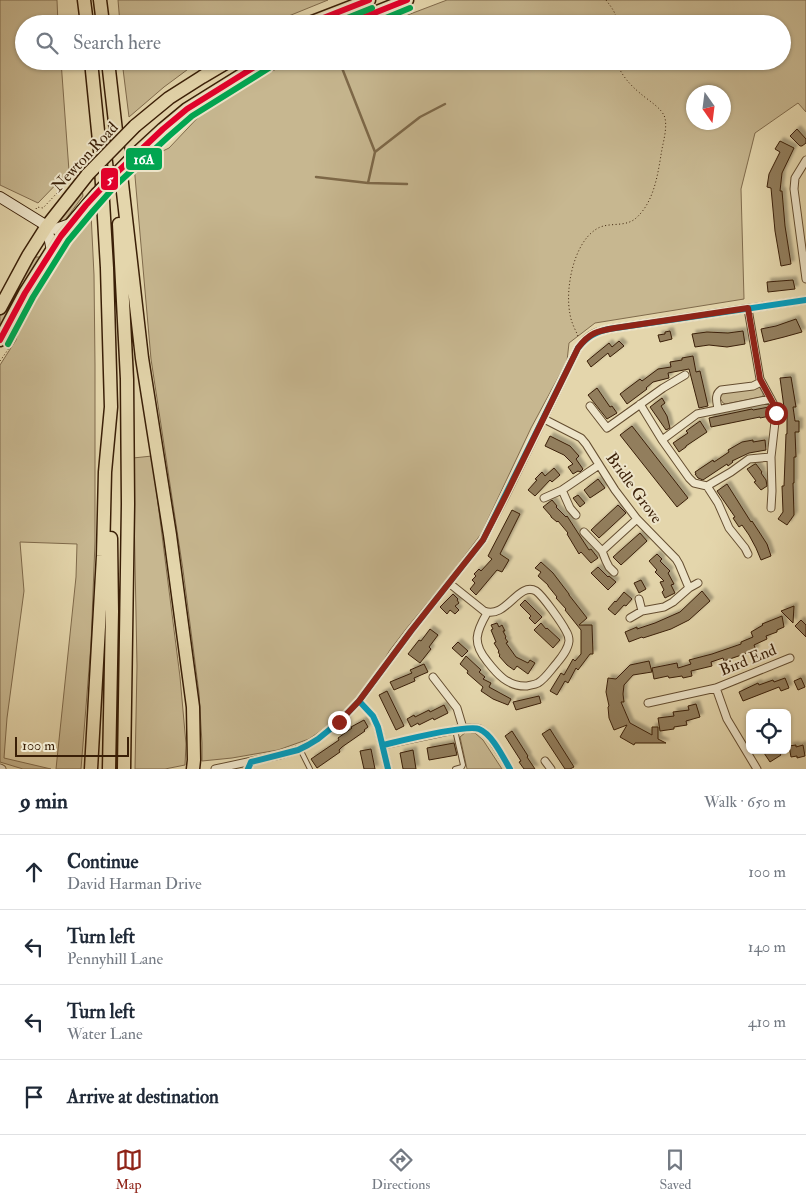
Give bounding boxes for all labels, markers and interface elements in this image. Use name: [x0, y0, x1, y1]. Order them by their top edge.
search box: [15, 15, 791, 70]
icon: search: [33, 29, 61, 57]
text: Search here: [73, 31, 161, 55]
north arrow: [686, 85, 731, 130]
street label: Newton Road: [48, 118, 123, 196]
line badge: 16A: [125, 147, 163, 171]
text: 16A: [134, 151, 155, 168]
line badge: 5: [100, 167, 119, 191]
text: 5: [107, 171, 114, 188]
route start: [765, 402, 788, 425]
street label: Bridle Grove: [602, 449, 667, 528]
street label: Bird End: [717, 640, 779, 680]
map controls: [746, 709, 791, 754]
button: locate: [746, 709, 791, 754]
route end: [328, 711, 351, 734]
scale bar: [15, 734, 129, 757]
text: 100 m: [22, 737, 55, 754]
text: 9 min: [20, 788, 68, 815]
text: Walk · 650 m: [704, 792, 786, 812]
text: Continue: [67, 850, 138, 874]
icon: ahead: [20, 858, 48, 886]
text: 100 m: [748, 862, 786, 882]
text: David Harman Drive: [67, 874, 202, 894]
text: Turn left: [67, 925, 135, 949]
icon: left: [20, 933, 48, 961]
text: 140 m: [748, 937, 786, 957]
text: Pennyhill Lane: [67, 949, 163, 969]
text: Turn left: [67, 1000, 135, 1024]
icon: left: [20, 1008, 48, 1036]
text: 410 m: [748, 1012, 786, 1032]
text: Water Lane: [67, 1024, 143, 1044]
icon: arrive: [20, 1083, 48, 1111]
text: Arrive at destination: [67, 1085, 219, 1109]
tab: Map: [115, 1146, 143, 1193]
tab: Directions: [372, 1146, 430, 1193]
tab: Saved: [659, 1146, 691, 1193]

